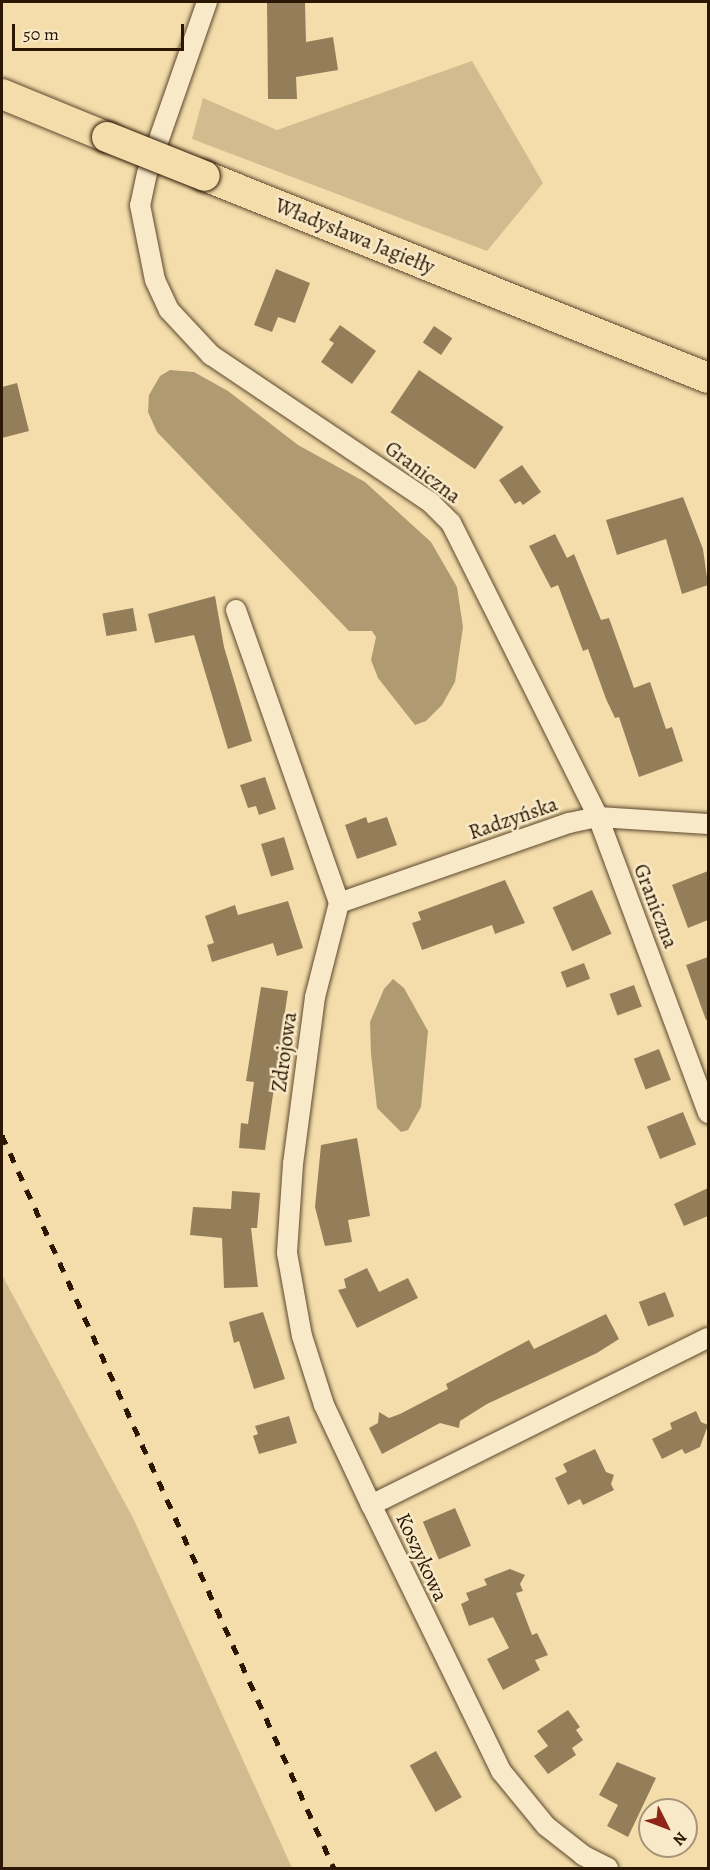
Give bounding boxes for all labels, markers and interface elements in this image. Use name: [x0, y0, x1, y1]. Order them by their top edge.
scale bar: [15, 12, 188, 50]
text: 50 m: [23, 22, 59, 46]
street label: Władysława Jagiełły: [271, 192, 439, 280]
street label: Graniczna: [380, 435, 466, 509]
street label: Radzyńska: [465, 791, 561, 845]
street label: Graniczna: [628, 860, 684, 952]
street label: Zdrojowa: [266, 1010, 302, 1094]
street label: Koszykowa: [391, 1509, 453, 1605]
north arrow: [638, 1798, 698, 1858]
text: N: [668, 1827, 692, 1850]

